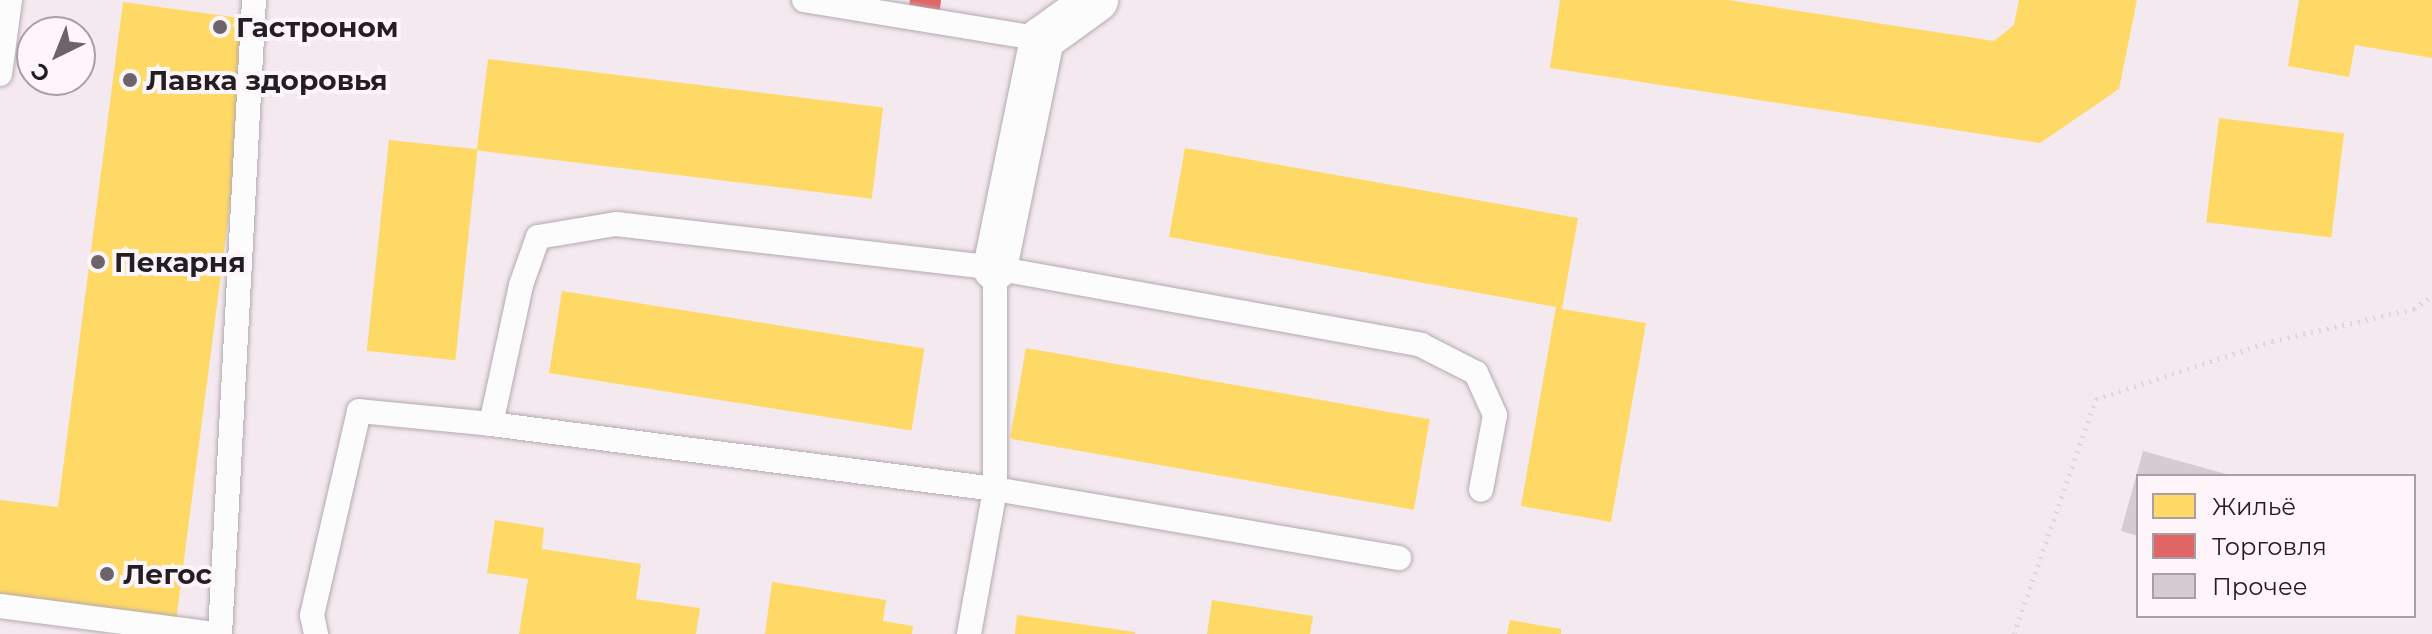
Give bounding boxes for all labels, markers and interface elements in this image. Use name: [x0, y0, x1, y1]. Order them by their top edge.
place label: Гастроном: [236, 10, 399, 44]
north arrow: [16, 16, 96, 96]
marker: Гастроном: [211, 18, 229, 36]
text: С: [26, 57, 56, 88]
place label: Лавка здоровья: [146, 63, 388, 97]
marker: Лавка здоровья: [121, 71, 139, 89]
place label: Пекарня: [114, 245, 246, 279]
marker: Пекарня: [89, 253, 107, 271]
legend: [2136, 474, 2416, 618]
text: Жильё: [2212, 492, 2296, 521]
text: Торговля: [2212, 532, 2327, 561]
place label: Легос: [123, 557, 212, 591]
marker: Легос: [98, 565, 116, 583]
text: Прочее: [2212, 572, 2308, 601]

